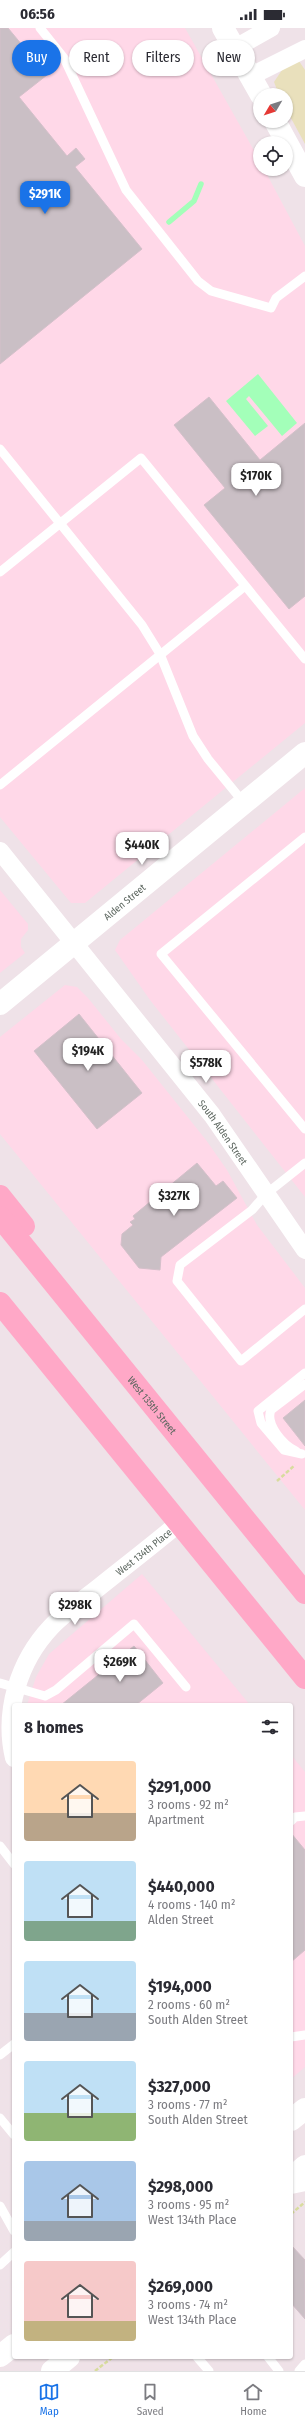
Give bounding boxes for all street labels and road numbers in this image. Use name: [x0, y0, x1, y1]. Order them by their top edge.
street label: Alden Street: [102, 881, 149, 923]
street label: South Alden Street: [195, 1098, 250, 1168]
street label: West 135th Street: [125, 1374, 179, 1437]
street label: West 134th Place: [114, 1526, 175, 1578]

